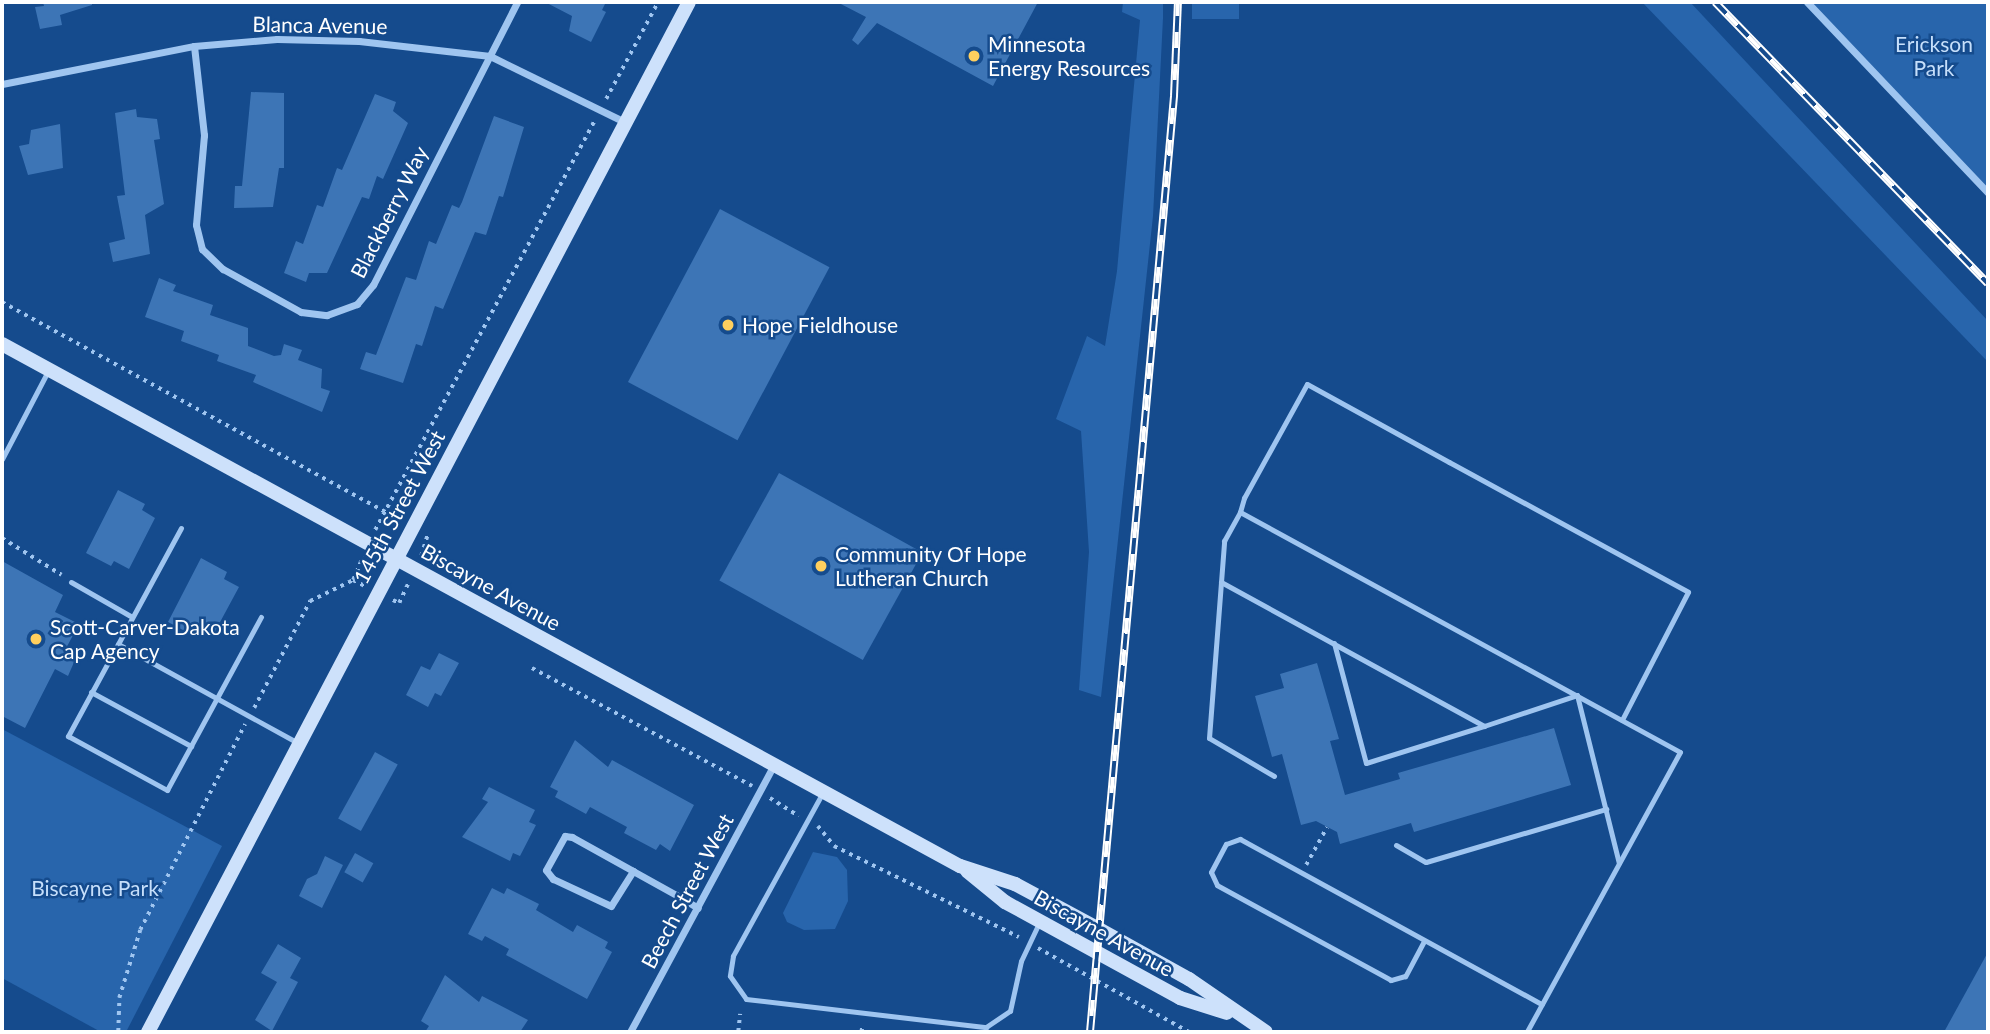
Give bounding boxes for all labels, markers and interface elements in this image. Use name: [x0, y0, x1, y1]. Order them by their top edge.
street label: Blanca Avenue: [252, 11, 388, 39]
place label: Minnesota Energy Resources: [988, 31, 1151, 81]
park label: Erickson Park: [1895, 31, 1973, 81]
marker: Minnesota Energy Resources: [966, 48, 982, 64]
street label: Blackberry Way: [345, 142, 433, 282]
place label: Hope Fieldhouse: [742, 312, 898, 338]
marker: Hope Fieldhouse: [720, 317, 736, 333]
street label: 145th Street West: [348, 426, 450, 588]
street label: Biscayne Avenue: [417, 538, 565, 636]
place label: Community Of Hope Lutheran Church: [835, 541, 1027, 591]
marker: Community Of Hope Lutheran Church: [813, 558, 829, 574]
place label: Scott-Carver-Dakota Cap Agency: [50, 614, 240, 664]
marker: Scott-Carver-Dakota Cap Agency: [28, 631, 44, 647]
street label: Beech Street West: [636, 809, 738, 973]
park label: Biscayne Park: [31, 875, 159, 901]
street label: Biscayne Avenue: [1030, 884, 1178, 982]

